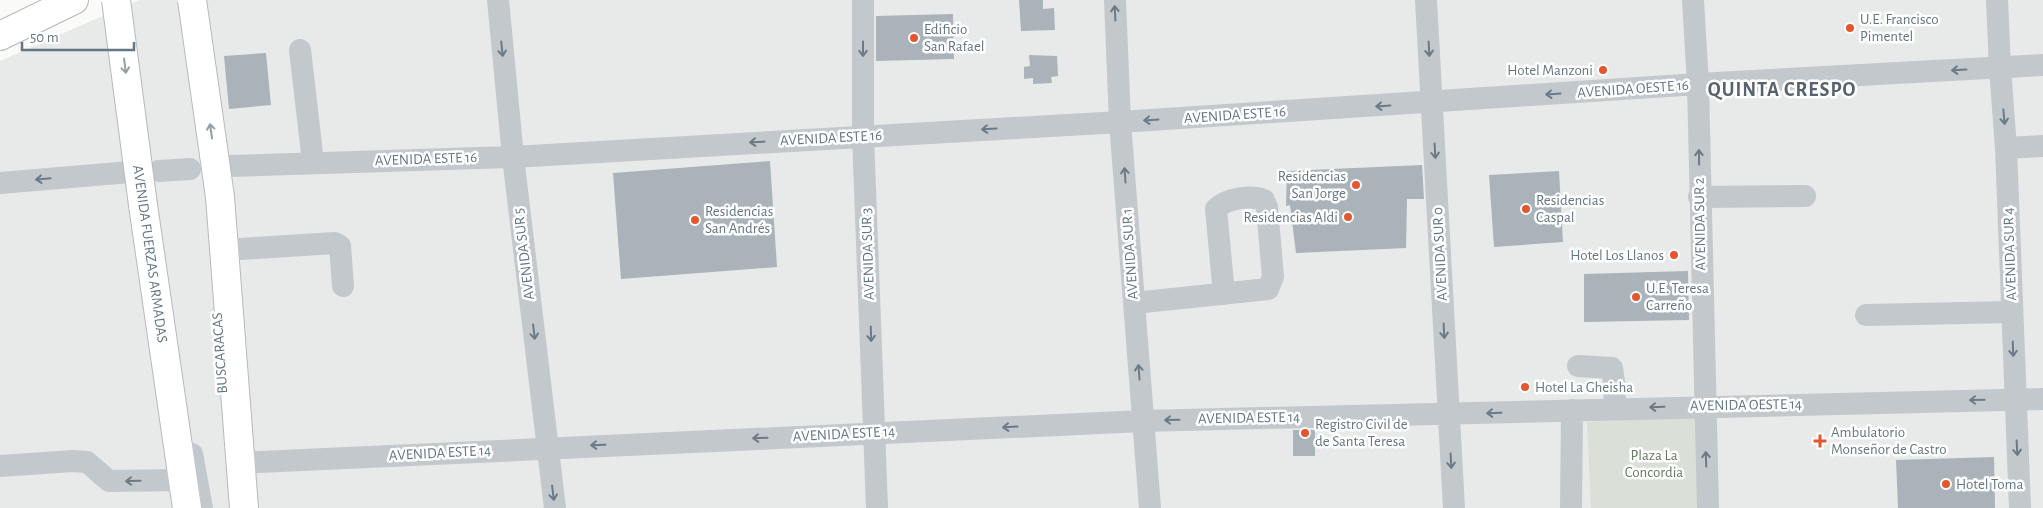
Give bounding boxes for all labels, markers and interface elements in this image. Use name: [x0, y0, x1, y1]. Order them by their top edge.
one-way arrow: [1111, 5, 1120, 21]
place label: U.E. Francisco Pimentel: [1860, 12, 1939, 44]
scale bar: [22, 20, 135, 52]
place label: Edificio San Rafael: [924, 22, 985, 54]
marker: U.E. Francisco Pimentel: [1844, 22, 1856, 34]
text: 50 m: [30, 30, 59, 45]
marker: Edificio San Rafael: [908, 32, 920, 44]
one-way arrow: [498, 40, 507, 56]
one-way arrow: [858, 40, 868, 56]
one-way arrow: [1424, 40, 1433, 56]
one-way arrow: [120, 57, 130, 73]
place label: Hotel Manzoni: [1507, 63, 1593, 78]
marker: Hotel Manzoni: [1597, 64, 1609, 76]
one-way arrow: [1952, 66, 1968, 75]
street label: AVENIDA OESTE 16: [1577, 78, 1689, 100]
district label: QUINTA CRESPO: [1708, 80, 1856, 101]
one-way arrow: [1545, 90, 1561, 99]
one-way arrow: [1376, 101, 1392, 110]
street label: AVENIDA ESTE 16: [1183, 104, 1287, 126]
one-way arrow: [1999, 108, 2009, 124]
one-way arrow: [1144, 115, 1160, 124]
one-way arrow: [206, 124, 216, 140]
one-way arrow: [981, 124, 998, 134]
street label: AVENIDA ESTE 16: [780, 128, 882, 148]
one-way arrow: [749, 138, 765, 147]
one-way arrow: [1430, 143, 1439, 159]
one-way arrow: [1694, 149, 1704, 166]
street label: AVENIDA ESTE 16: [375, 150, 477, 168]
street label: AVENIDA FUERZAS ARMADAS: [130, 164, 170, 344]
one-way arrow: [1120, 168, 1129, 184]
place label: Residencias San Jorge: [1278, 169, 1346, 201]
one-way arrow: [36, 174, 52, 184]
street label: AVENIDA SUR 2: [1692, 177, 1708, 271]
marker: Residencias San Jorge: [1350, 179, 1362, 191]
place label: Residencias Caspal: [1536, 193, 1604, 225]
marker: Residencias Caspal: [1520, 203, 1532, 215]
place label: Residencias San Andrés: [705, 204, 773, 236]
street label: AVENIDA SUR 5: [511, 207, 537, 301]
street label: AVENIDA SUR 0: [1430, 207, 1450, 301]
street label: AVENIDA SUR 4: [2001, 207, 2019, 301]
street label: AVENIDA SUR 3: [859, 208, 877, 300]
street label: AVENIDA SUR 1: [1119, 208, 1141, 300]
place label: Residencias Aldi: [1244, 210, 1338, 225]
marker: Residencias Aldi: [1342, 211, 1354, 223]
marker: Residencias San Andrés: [689, 214, 701, 226]
place label: Hotel Los Llanos: [1570, 248, 1664, 263]
marker: Hotel Los Llanos: [1668, 249, 1680, 261]
place label: U.E. Teresa Carreño: [1646, 281, 1709, 313]
marker: U.E. Teresa Carreño: [1630, 291, 1642, 303]
street label: BUSCARACAS: [210, 312, 230, 394]
one-way arrow: [529, 323, 539, 339]
one-way arrow: [1440, 323, 1449, 339]
one-way arrow: [867, 325, 876, 341]
one-way arrow: [2009, 341, 2018, 357]
one-way arrow: [1135, 364, 1144, 380]
place label: Hotel La Gheisha: [1535, 380, 1633, 395]
marker: Hotel La Gheisha: [1519, 381, 1531, 393]
one-way arrow: [1969, 396, 1985, 405]
street label: AVENIDA OESTE 14: [1690, 397, 1802, 413]
one-way arrow: [1649, 403, 1665, 412]
one-way arrow: [1487, 408, 1503, 417]
street label: AVENIDA ESTE 14: [1198, 410, 1300, 426]
one-way arrow: [1165, 415, 1181, 425]
place label: Registro Civil de de Santa Teresa: [1315, 417, 1408, 449]
one-way arrow: [1002, 422, 1018, 432]
street label: AVENIDA ESTE 14: [792, 424, 896, 444]
place label: Ambulatorio Monseñor de Castro: [1831, 425, 1947, 457]
marker: Registro Civil de de Santa Teresa: [1299, 427, 1311, 439]
one-way arrow: [753, 433, 769, 443]
marker: Ambulatorio Monseñor de Castro: [1813, 434, 1827, 448]
one-way arrow: [590, 440, 606, 450]
one-way arrow: [2013, 440, 2022, 456]
street label: AVENIDA ESTE 14: [388, 443, 492, 463]
park label: Plaza La Concordia: [1625, 448, 1683, 480]
one-way arrow: [1702, 452, 1711, 468]
one-way arrow: [1447, 453, 1456, 469]
one-way arrow: [125, 476, 142, 486]
place label: Hotel Toma: [1956, 477, 2024, 492]
marker: Hotel Toma: [1940, 478, 1952, 490]
one-way arrow: [548, 485, 558, 501]

